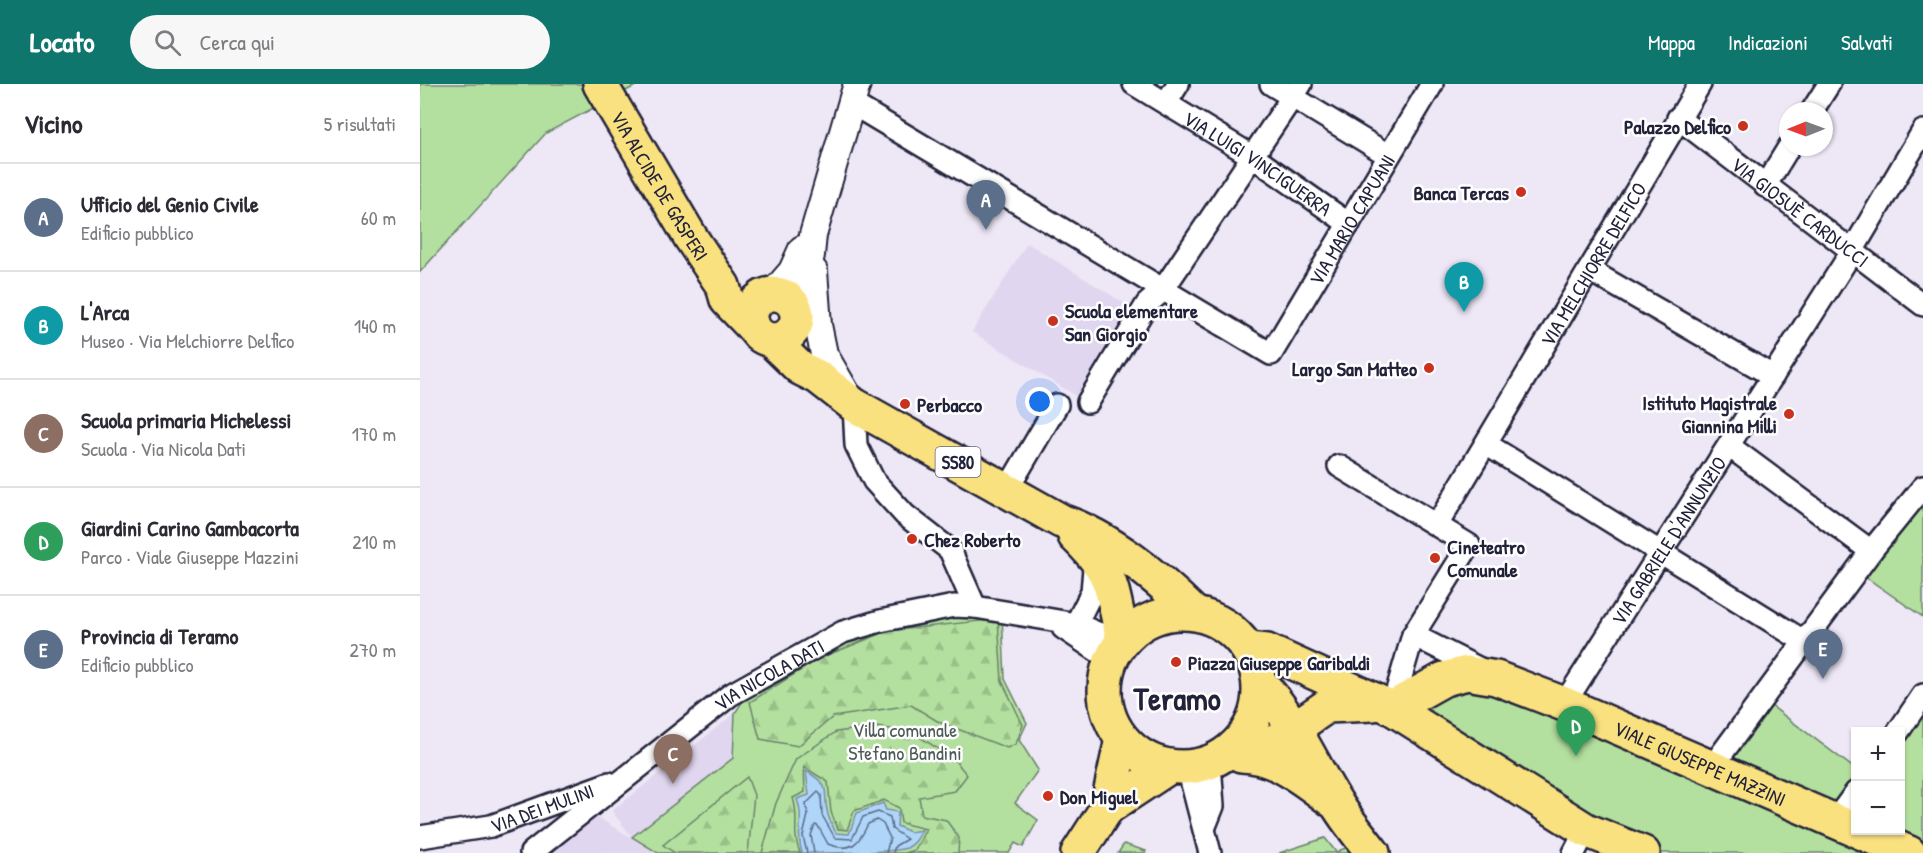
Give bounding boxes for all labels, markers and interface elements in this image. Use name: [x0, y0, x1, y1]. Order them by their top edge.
search box: [130, 15, 550, 69]
text: Locato: [30, 23, 94, 61]
icon: search: [151, 26, 184, 59]
text: Cerca qui: [199, 27, 275, 57]
text: Mappa: [1648, 28, 1695, 57]
text: Indicazioni: [1728, 28, 1808, 57]
text: Salvati: [1841, 28, 1893, 57]
north arrow: [1779, 102, 1833, 156]
street label: VIA LUIGI VINCIGUERRA: [1179, 104, 1338, 222]
text: Vicino: [24, 106, 83, 141]
street label: VIA ALCIDE DE GASPERI: [605, 106, 716, 266]
text: 5 risultati: [324, 110, 396, 137]
place label: Palazzo Delfico: [1624, 113, 1731, 140]
marker: Palazzo Delfico: [1736, 119, 1750, 133]
street label: VIA MARIO CAPUANI: [1302, 149, 1401, 290]
street label: VIA GIOSUÈ CARDUCCI: [1726, 150, 1875, 273]
street label: VIA MELCHIORRE DELFICO: [1533, 177, 1652, 351]
place label: Banca Tercas: [1413, 179, 1509, 206]
pin: A: [966, 180, 1006, 230]
marker: Banca Tercas: [1514, 185, 1528, 199]
text: Ufficio del Genio Civile: [81, 189, 259, 219]
text: A: [39, 204, 48, 231]
text: 60 m: [361, 204, 396, 231]
text: Edificio pubblico: [81, 219, 194, 246]
pin: B: [1444, 262, 1484, 312]
text: L'Arca: [81, 297, 129, 327]
place label: Scuola elementare San Giorgio: [1065, 297, 1198, 348]
text: B: [38, 312, 49, 339]
text: 140 m: [354, 312, 396, 339]
marker: Scuola elementare San Giorgio: [1046, 314, 1060, 328]
text: Museo · Via Melchiorre Delfico: [81, 327, 294, 354]
place label: Largo San Matteo: [1292, 355, 1417, 383]
marker: Largo San Matteo: [1422, 361, 1436, 375]
your location: [1025, 387, 1054, 416]
place label: Istituto Magistrale Giannina Milli: [1642, 389, 1777, 439]
place label: Perbacco: [917, 391, 982, 418]
marker: Perbacco: [898, 397, 912, 411]
text: Scuola primaria Michelessi: [81, 405, 291, 435]
marker: Istituto Magistrale Giannina Milli: [1782, 407, 1796, 421]
text: C: [38, 420, 49, 447]
text: 170 m: [352, 420, 396, 447]
text: Scuola · Via Nicola Dati: [81, 435, 246, 462]
road number: SS80: [936, 447, 980, 477]
street label: VIA GABRIELE D'ANNUNZIO: [1604, 451, 1732, 630]
text: Giardini Carino Gambacorta: [81, 513, 299, 543]
place label: Chez Roberto: [924, 526, 1020, 553]
text: D: [39, 528, 48, 555]
text: 210 m: [352, 528, 396, 555]
marker: Chez Roberto: [905, 532, 919, 546]
place label: Cineteatro Comunale: [1447, 533, 1525, 583]
text: Parco · Viale Giuseppe Mazzini: [81, 543, 299, 570]
marker: Cineteatro Comunale: [1428, 551, 1442, 565]
text: Provincia di Teramo: [81, 621, 238, 651]
pin: E: [1804, 630, 1842, 679]
street label: VIA NICOLA DATI: [708, 632, 829, 716]
text: E: [39, 636, 48, 663]
text: 270 m: [350, 636, 396, 663]
place label: Piazza Giuseppe Garibaldi: [1188, 649, 1370, 677]
text: Edificio pubblico: [81, 651, 194, 678]
marker: Piazza Giuseppe Garibaldi: [1169, 655, 1183, 669]
district label: Teramo: [1132, 677, 1221, 720]
pin: D: [1556, 706, 1596, 756]
street label: VIALE GIUSEPPE MAZZINI: [1610, 714, 1790, 812]
park label: Villa comunale Stefano Bandini: [848, 716, 962, 766]
map controls: [1851, 727, 1905, 835]
button: +: [1851, 727, 1905, 781]
pin: C: [654, 734, 692, 784]
street label: VIA DEI MULINI: [486, 776, 597, 839]
button: −: [1851, 781, 1905, 835]
place label: Don Miguel: [1060, 783, 1138, 811]
marker: Don Miguel: [1041, 789, 1055, 803]

